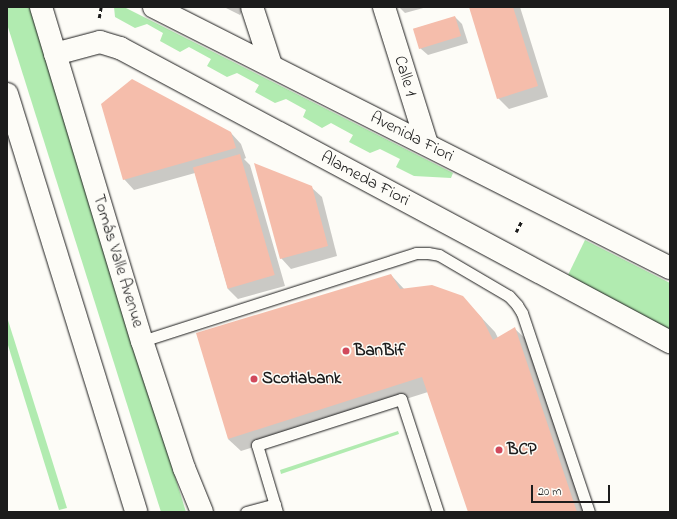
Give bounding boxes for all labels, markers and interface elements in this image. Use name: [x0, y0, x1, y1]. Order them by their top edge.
street label: Calle 1: [389, 53, 421, 99]
street label: Avenida Fiori: [367, 107, 457, 167]
street label: Alameda Fiori: [317, 147, 413, 211]
street label: Tomás Valle Avenue: [88, 192, 148, 330]
place label: BanBif: [354, 341, 405, 361]
marker: BanBif: [341, 346, 351, 356]
place label: Scotiabank: [262, 369, 341, 389]
marker: Scotiabank: [249, 374, 259, 384]
place label: BCP: [507, 440, 537, 460]
marker: BCP: [494, 445, 504, 455]
scale bar: [533, 477, 612, 503]
text: 20 m: [538, 483, 561, 501]

